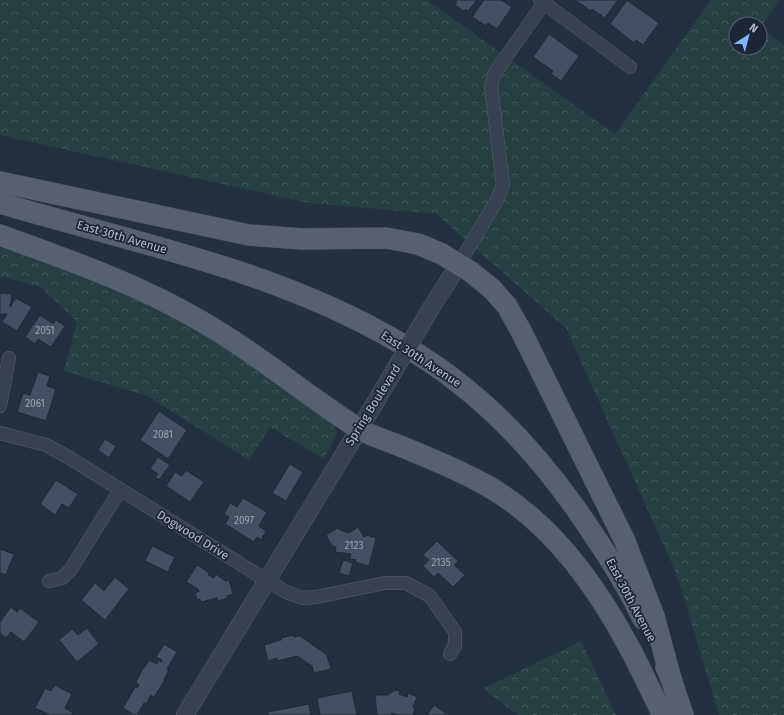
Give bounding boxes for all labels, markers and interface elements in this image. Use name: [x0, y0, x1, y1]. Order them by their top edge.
north arrow: [728, 16, 768, 56]
text: N: [747, 21, 760, 36]
street label: East 30th Avenue: [75, 217, 169, 257]
house number: 2051: [35, 325, 55, 337]
street label: East 30th Avenue: [378, 328, 464, 390]
street label: Spring Boulevard: [342, 362, 404, 448]
house number: 2061: [25, 398, 45, 410]
house number: 2081: [153, 429, 173, 441]
street label: Dogwood Drive: [154, 507, 232, 563]
house number: 2097: [234, 515, 255, 527]
house number: 2123: [345, 540, 363, 552]
street label: East 30th Avenue: [603, 556, 659, 644]
house number: 2135: [431, 557, 451, 569]

